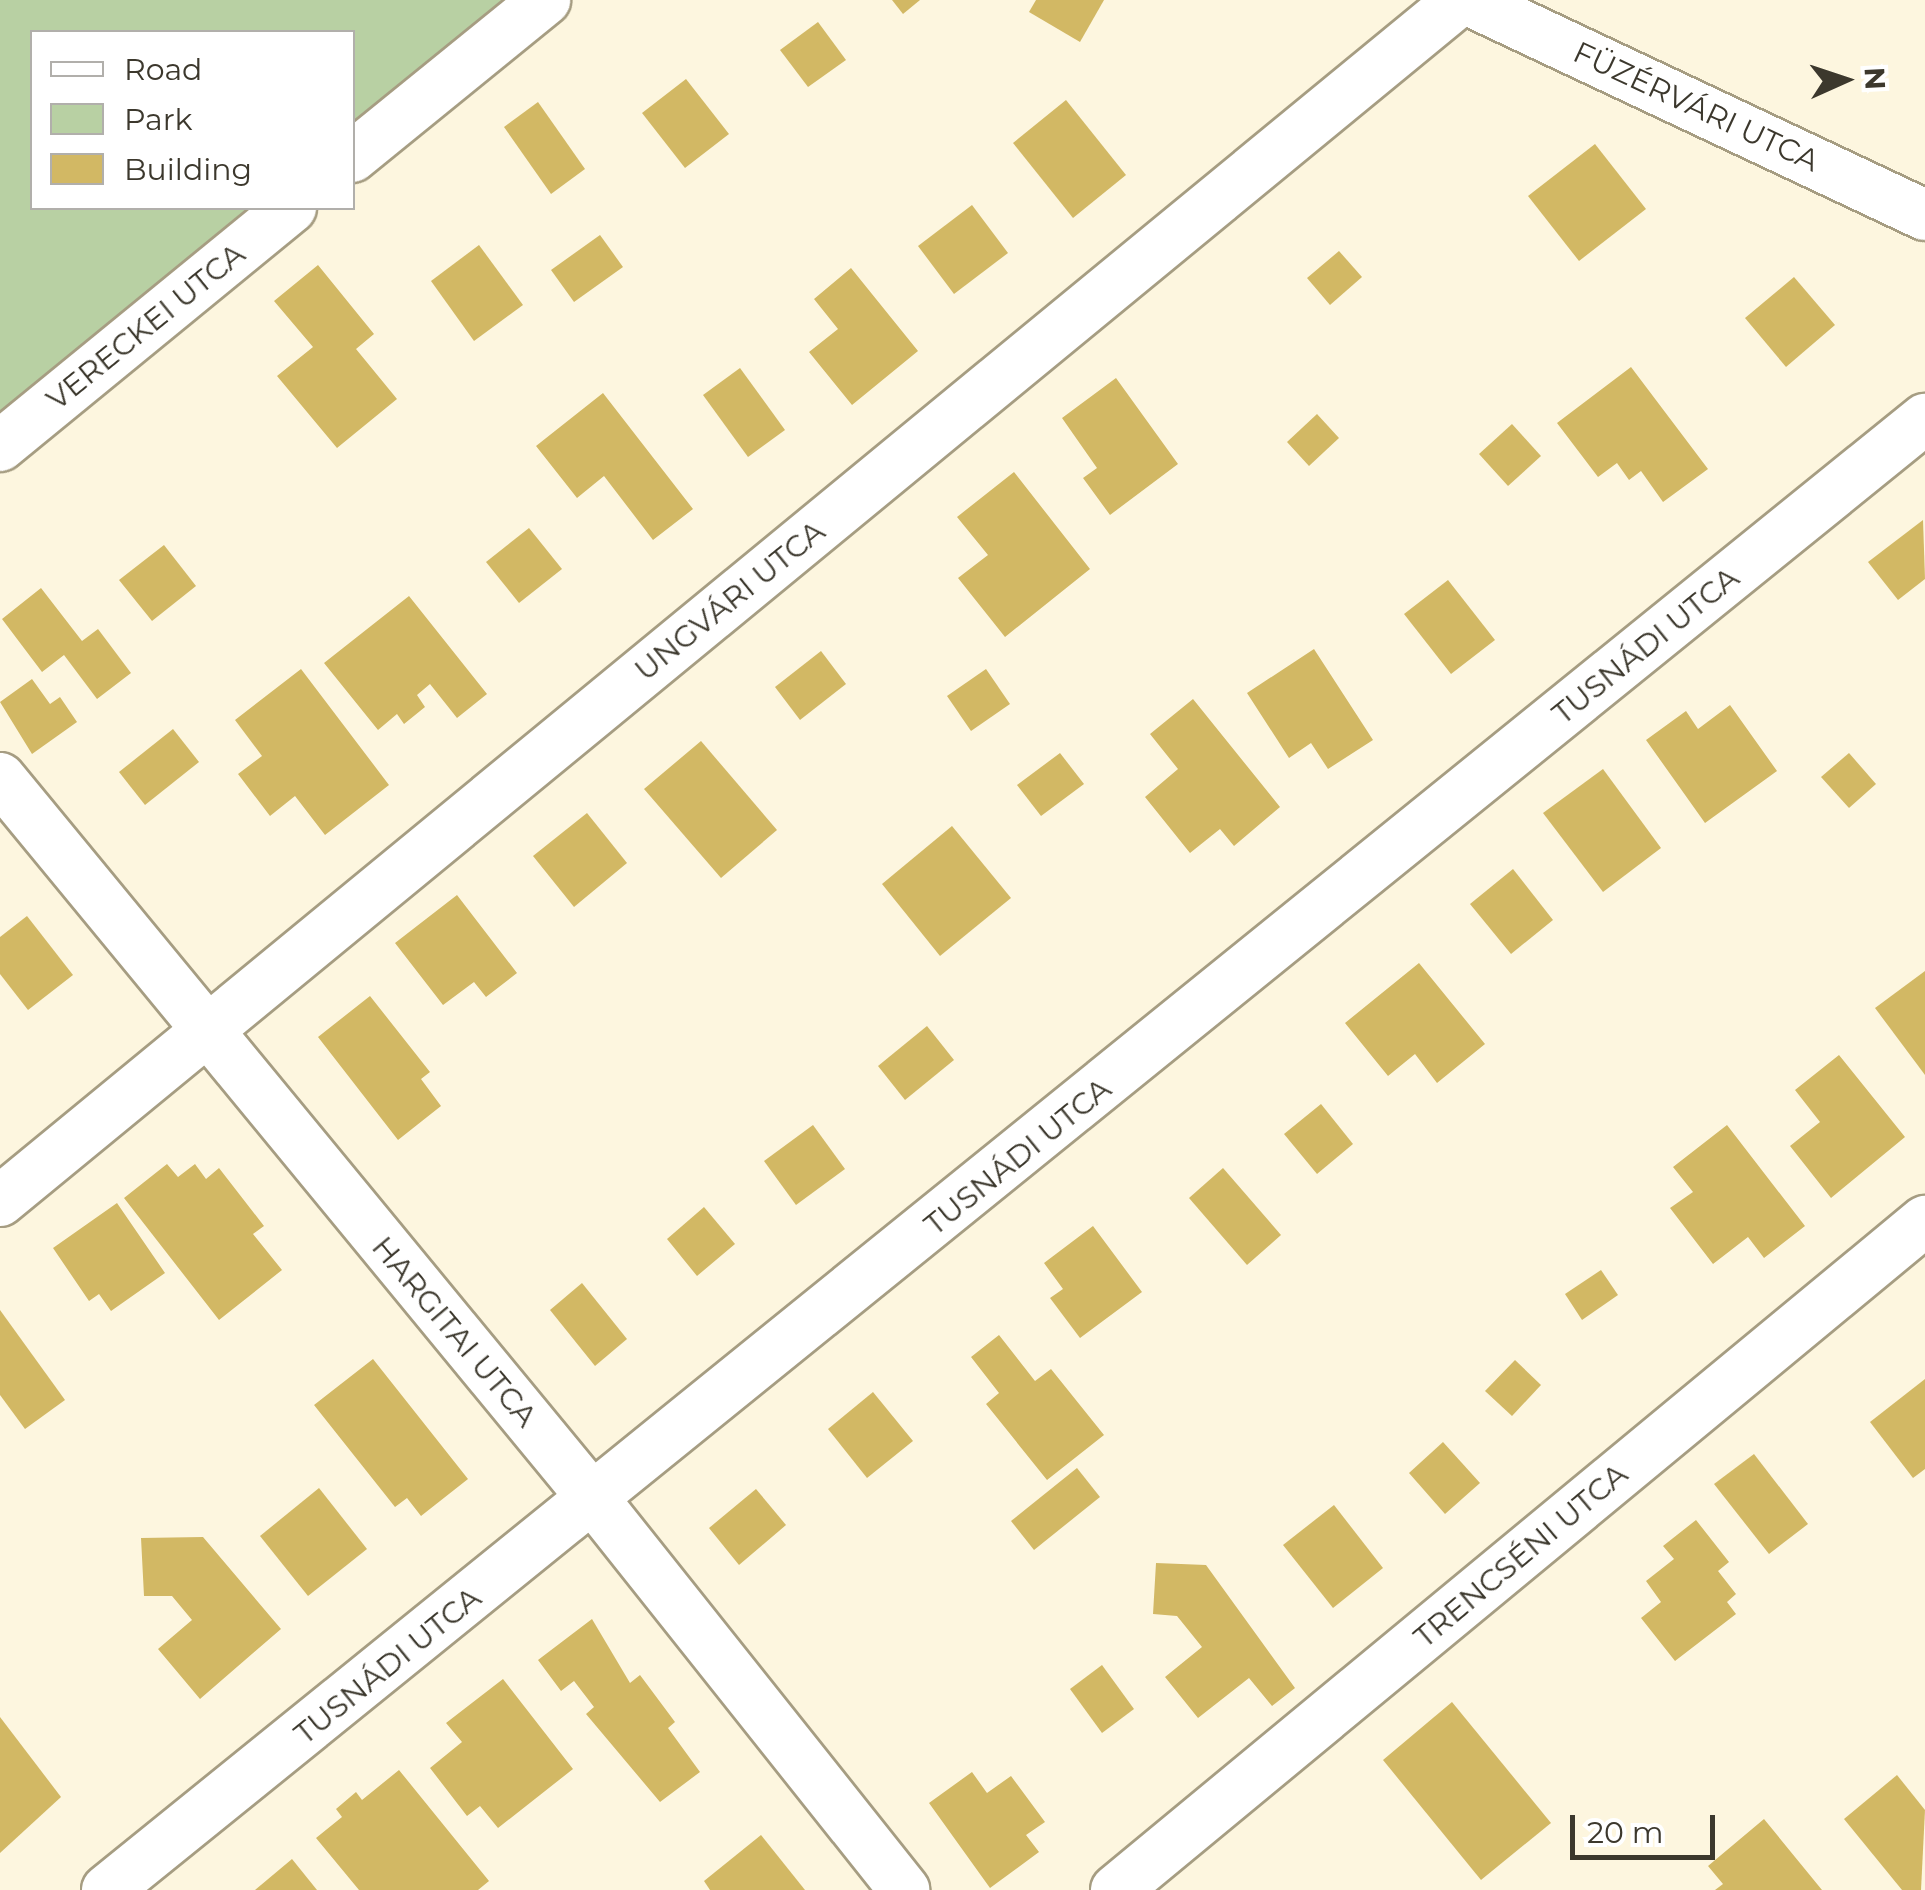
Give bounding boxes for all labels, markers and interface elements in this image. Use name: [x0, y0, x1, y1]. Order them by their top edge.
legend: [30, 30, 355, 210]
north arrow: [1795, 30, 1895, 130]
street label: FÜZÉRVÁRI UTCA: [1568, 34, 1824, 180]
text: Road: [124, 51, 202, 88]
text: N: [1857, 66, 1893, 91]
text: Park: [124, 101, 193, 138]
text: Building: [124, 151, 252, 188]
street label: VERECKEI UTCA: [40, 236, 252, 418]
street label: UNGVÁRI UTCA: [628, 513, 832, 689]
street label: TUSNÁDI UTCA: [1546, 560, 1746, 732]
street label: TUSNÁDI UTCA: [918, 1071, 1118, 1243]
street label: HARGITAI UTCA: [364, 1230, 544, 1434]
street label: TRENCSÉNI UTCA: [1407, 1456, 1635, 1656]
street label: TUSNÁDI UTCA: [288, 1580, 488, 1752]
scale bar: [1575, 1795, 1720, 1857]
text: 20 m: [1587, 1814, 1664, 1851]

